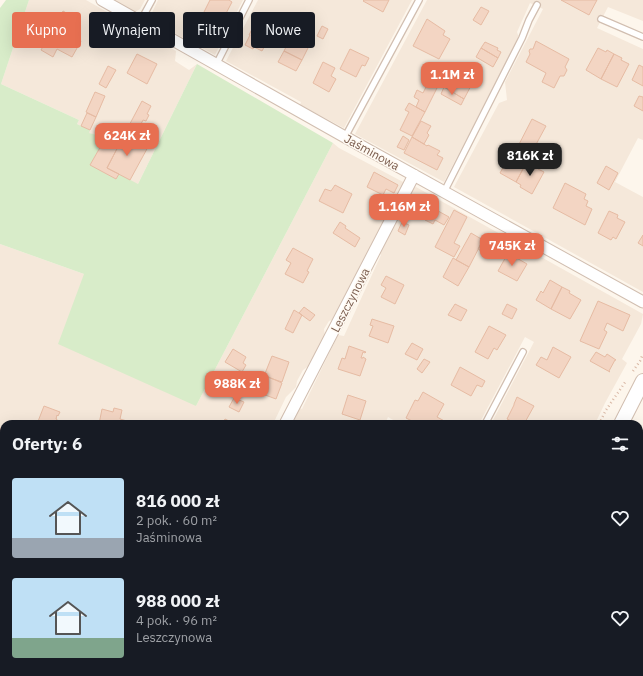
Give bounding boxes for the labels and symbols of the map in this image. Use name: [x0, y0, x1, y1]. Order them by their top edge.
pin: 1.1M zł: [415, 62, 489, 96]
pin: 624K zł: [90, 123, 164, 157]
street label: Jaśminowa: [342, 131, 403, 174]
pin: 816K zł: [493, 143, 567, 177]
pin: 1.16M zł: [363, 194, 445, 228]
pin: 745K zł: [475, 233, 549, 267]
street label: Leszczynowa: [327, 265, 373, 335]
pin: 988K zł: [200, 371, 274, 405]

